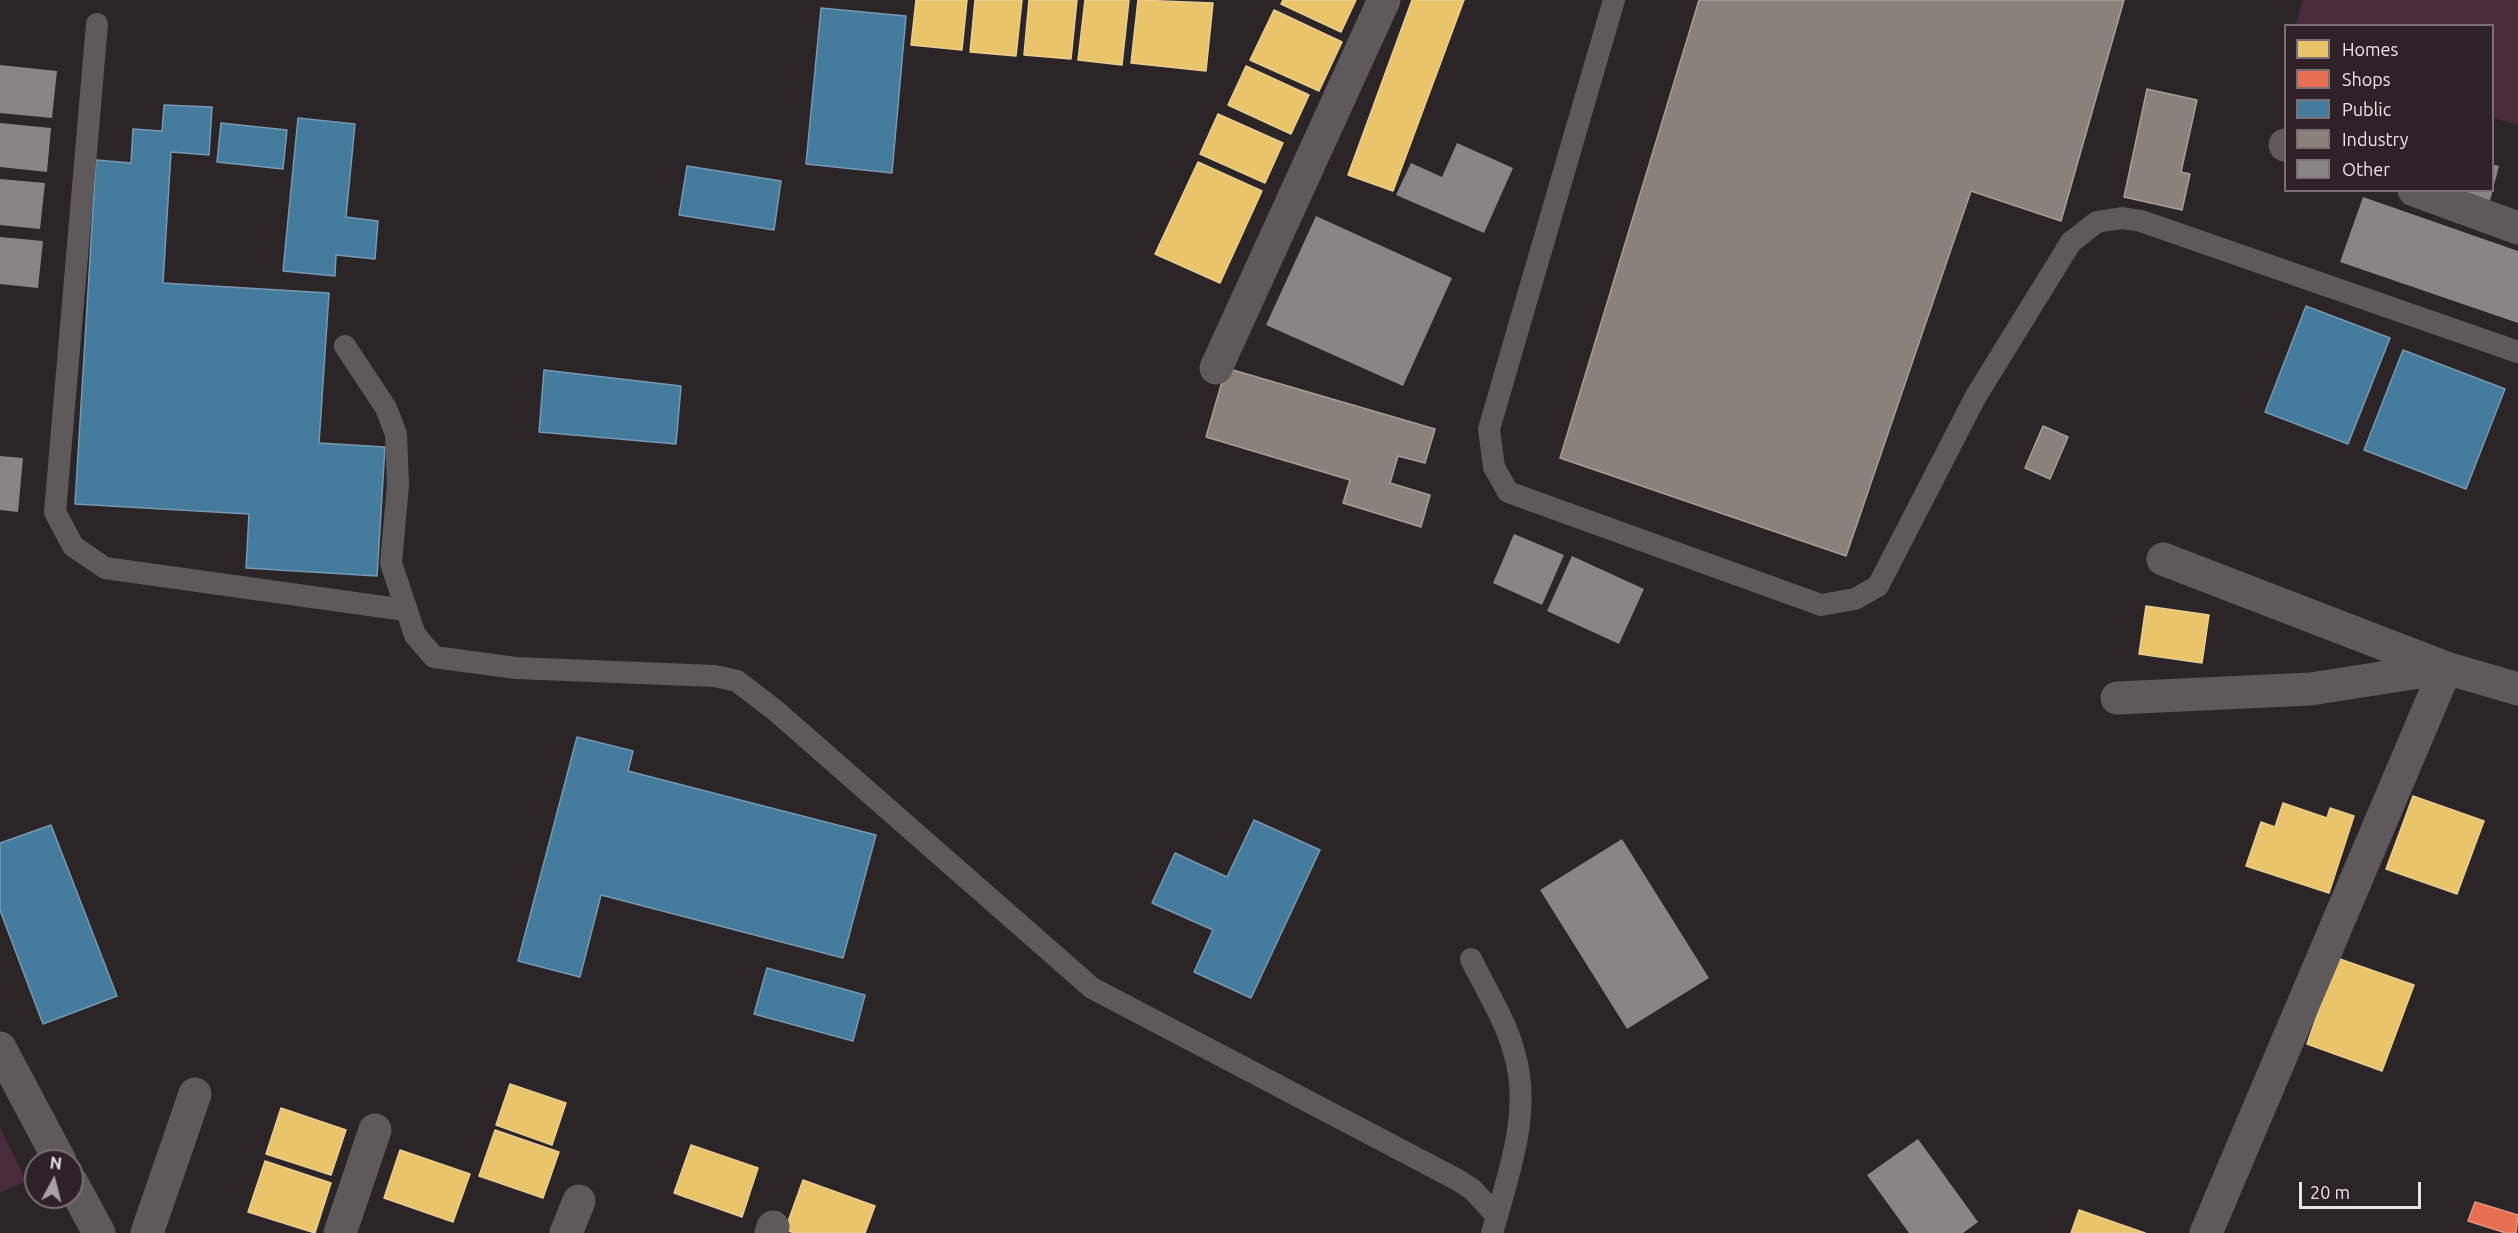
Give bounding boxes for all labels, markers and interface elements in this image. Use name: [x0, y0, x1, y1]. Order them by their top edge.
legend: [2284, 24, 2494, 192]
text: Homes: [2342, 39, 2398, 59]
text: Shops: [2342, 69, 2391, 89]
text: Public: [2342, 99, 2391, 119]
text: Industry: [2342, 129, 2408, 149]
text: Other: [2342, 159, 2390, 179]
north arrow: [24, 1149, 84, 1209]
text: N: [49, 1153, 63, 1173]
scale bar: [2302, 1170, 2424, 1208]
text: 20 m: [2310, 1182, 2350, 1202]

